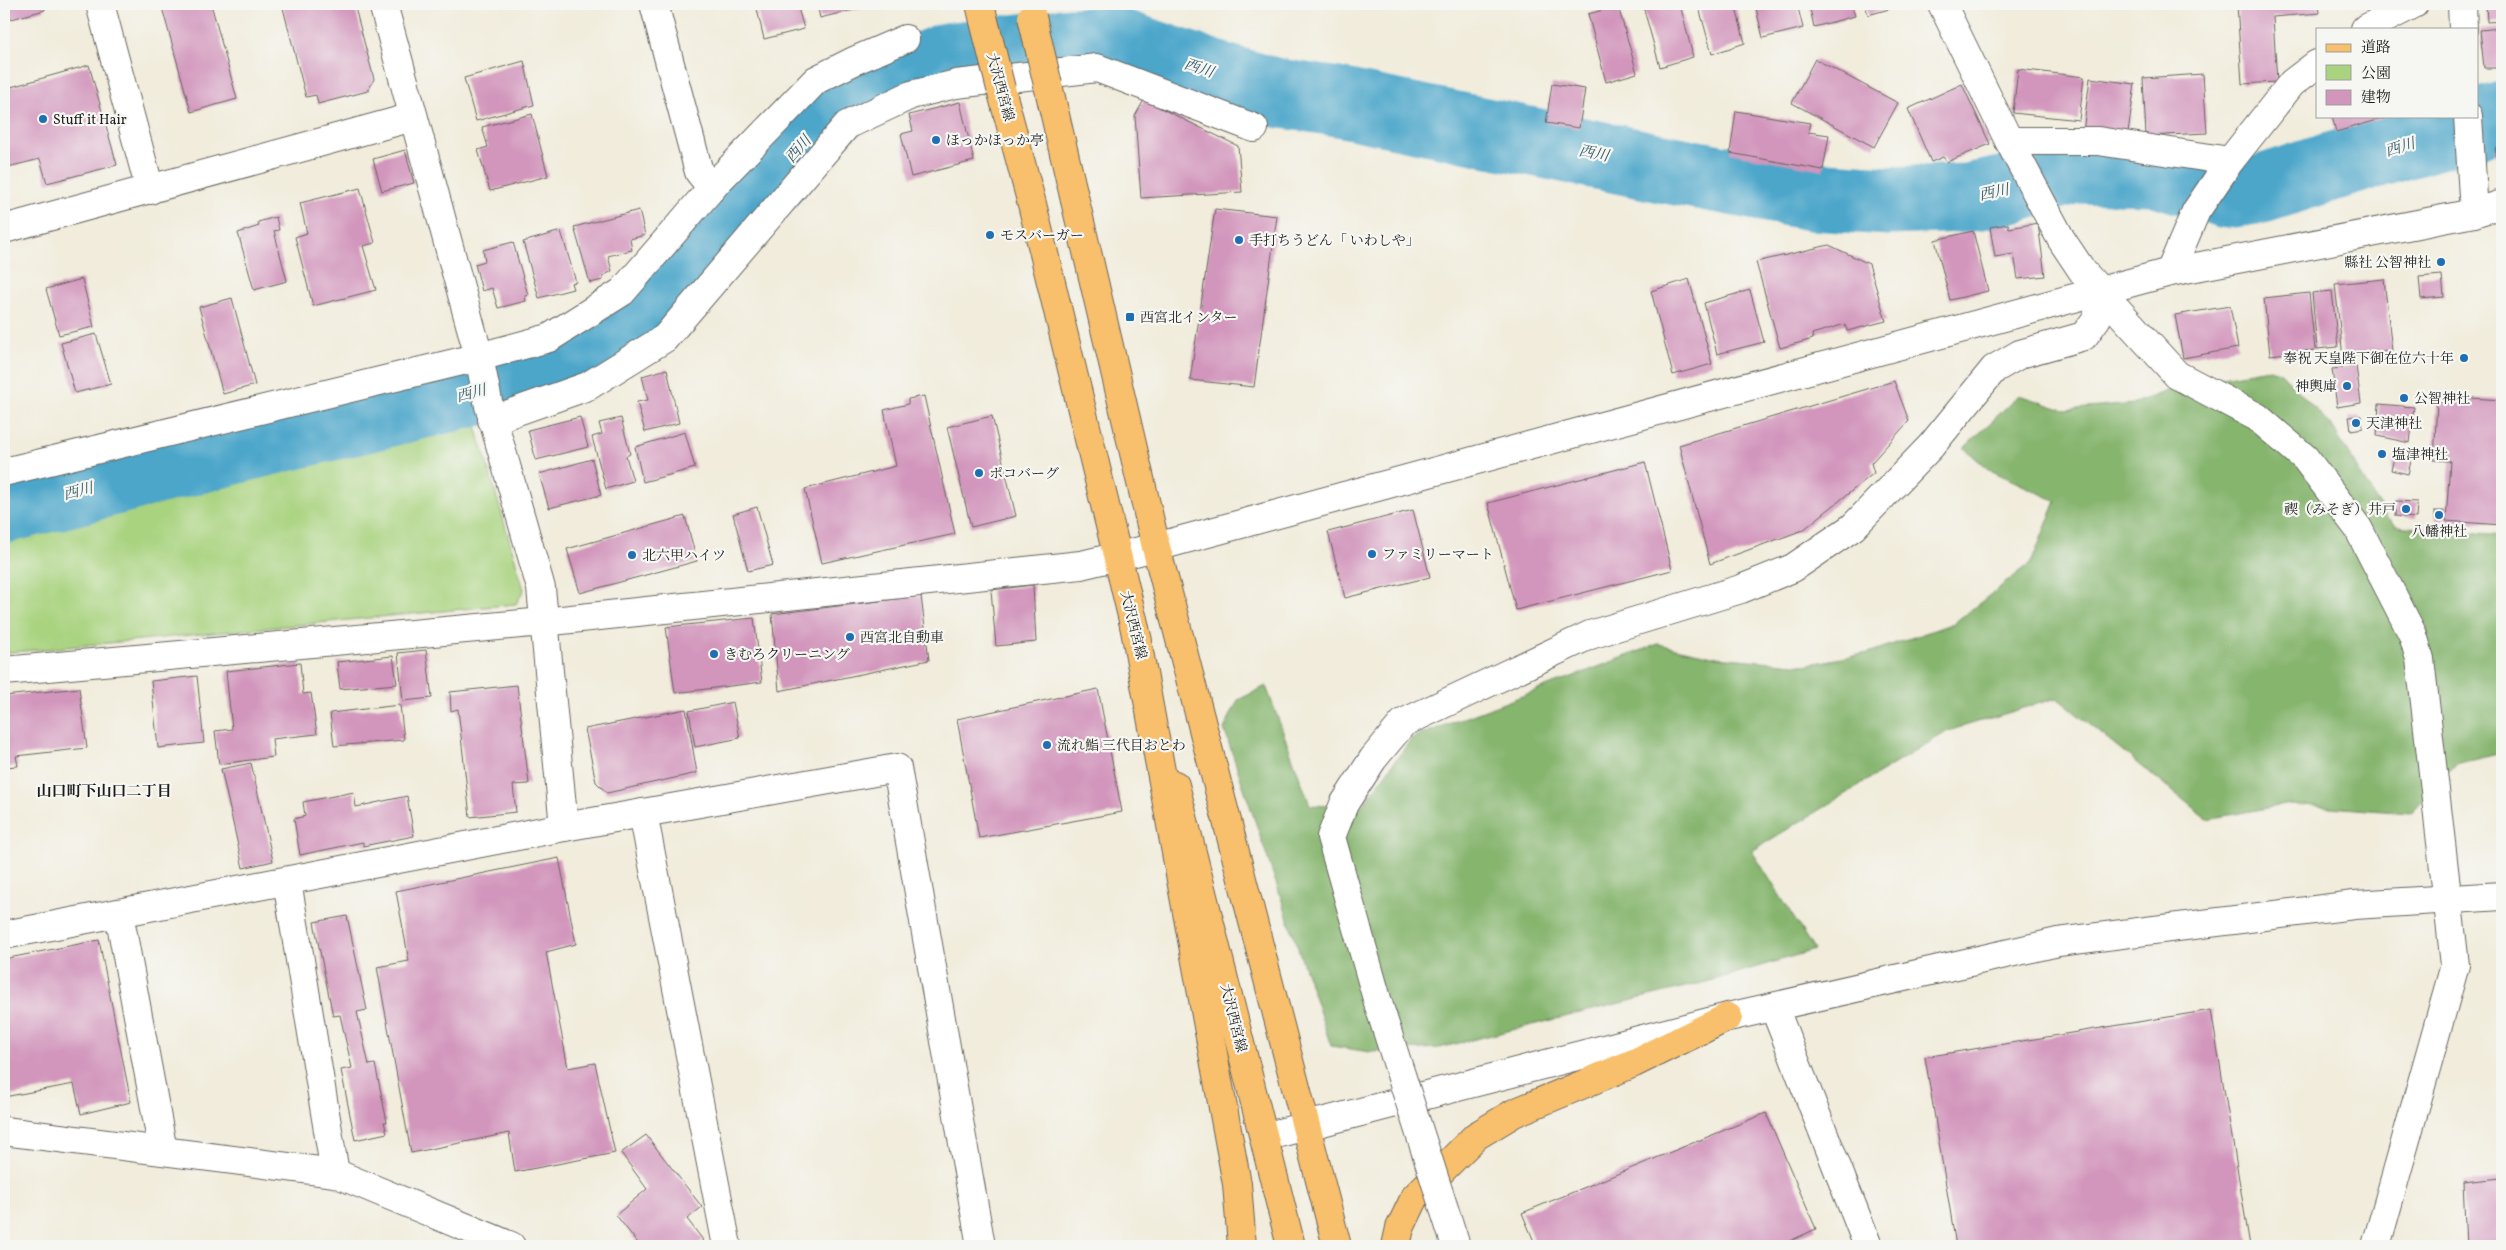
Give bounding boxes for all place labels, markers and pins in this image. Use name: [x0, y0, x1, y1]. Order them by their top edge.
place label: Stuff it Hair: [53, 111, 127, 130]
marker: Stuff it Hair: [37, 113, 49, 125]
place label: ほっかほっか亭: [946, 132, 1044, 151]
marker: ほっかほっか亭: [930, 134, 942, 146]
place label: モスバーガー: [1000, 227, 1084, 246]
marker: モスバーガー: [984, 229, 996, 241]
place label: 手打ちうどん「 いわしや」: [1249, 232, 1420, 251]
marker: 手打ちうどん「 いわしや」: [1233, 234, 1245, 246]
place label: 縣社 公智神社: [2344, 254, 2431, 273]
marker: 縣社 公智神社: [2435, 256, 2447, 268]
place label: 西宮北インター: [1140, 309, 1237, 328]
marker: 西宮北インター: [1124, 311, 1136, 323]
place label: 奉祝 天皇陛下御在位六十年: [2283, 350, 2454, 369]
marker: 奉祝 天皇陛下御在位六十年: [2458, 352, 2470, 364]
place label: 神輿庫: [2295, 378, 2337, 397]
marker: 神輿庫: [2341, 380, 2353, 392]
place label: 公智神社: [2414, 390, 2470, 409]
marker: 公智神社: [2398, 392, 2410, 404]
place label: 天津神社: [2366, 415, 2422, 434]
marker: 天津神社: [2350, 417, 2362, 429]
place label: 塩津神社: [2392, 446, 2448, 465]
marker: 塩津神社: [2376, 448, 2388, 460]
place label: ポコバーグ: [989, 465, 1059, 484]
marker: ポコバーグ: [973, 467, 985, 479]
place label: 禊（みそぎ）井戸: [2284, 501, 2396, 520]
marker: 禊（みそぎ）井戸: [2400, 503, 2412, 515]
marker: 八幡神社: [2433, 509, 2445, 521]
place label: 八幡神社: [2411, 523, 2467, 542]
place label: ファミリーマート: [1382, 546, 1494, 565]
place label: 北六甲ハイツ: [642, 547, 726, 566]
marker: ファミリーマート: [1366, 548, 1378, 560]
marker: 北六甲ハイツ: [626, 549, 638, 561]
place label: 西宮北自動車: [860, 629, 944, 648]
marker: 西宮北自動車: [844, 631, 856, 643]
place label: きむろクリーニング: [724, 646, 850, 665]
marker: きむろクリーニング: [708, 648, 720, 660]
place label: 流れ鮨 三代目おとわ: [1057, 737, 1186, 756]
marker: 流れ鮨 三代目おとわ: [1041, 739, 1053, 751]

